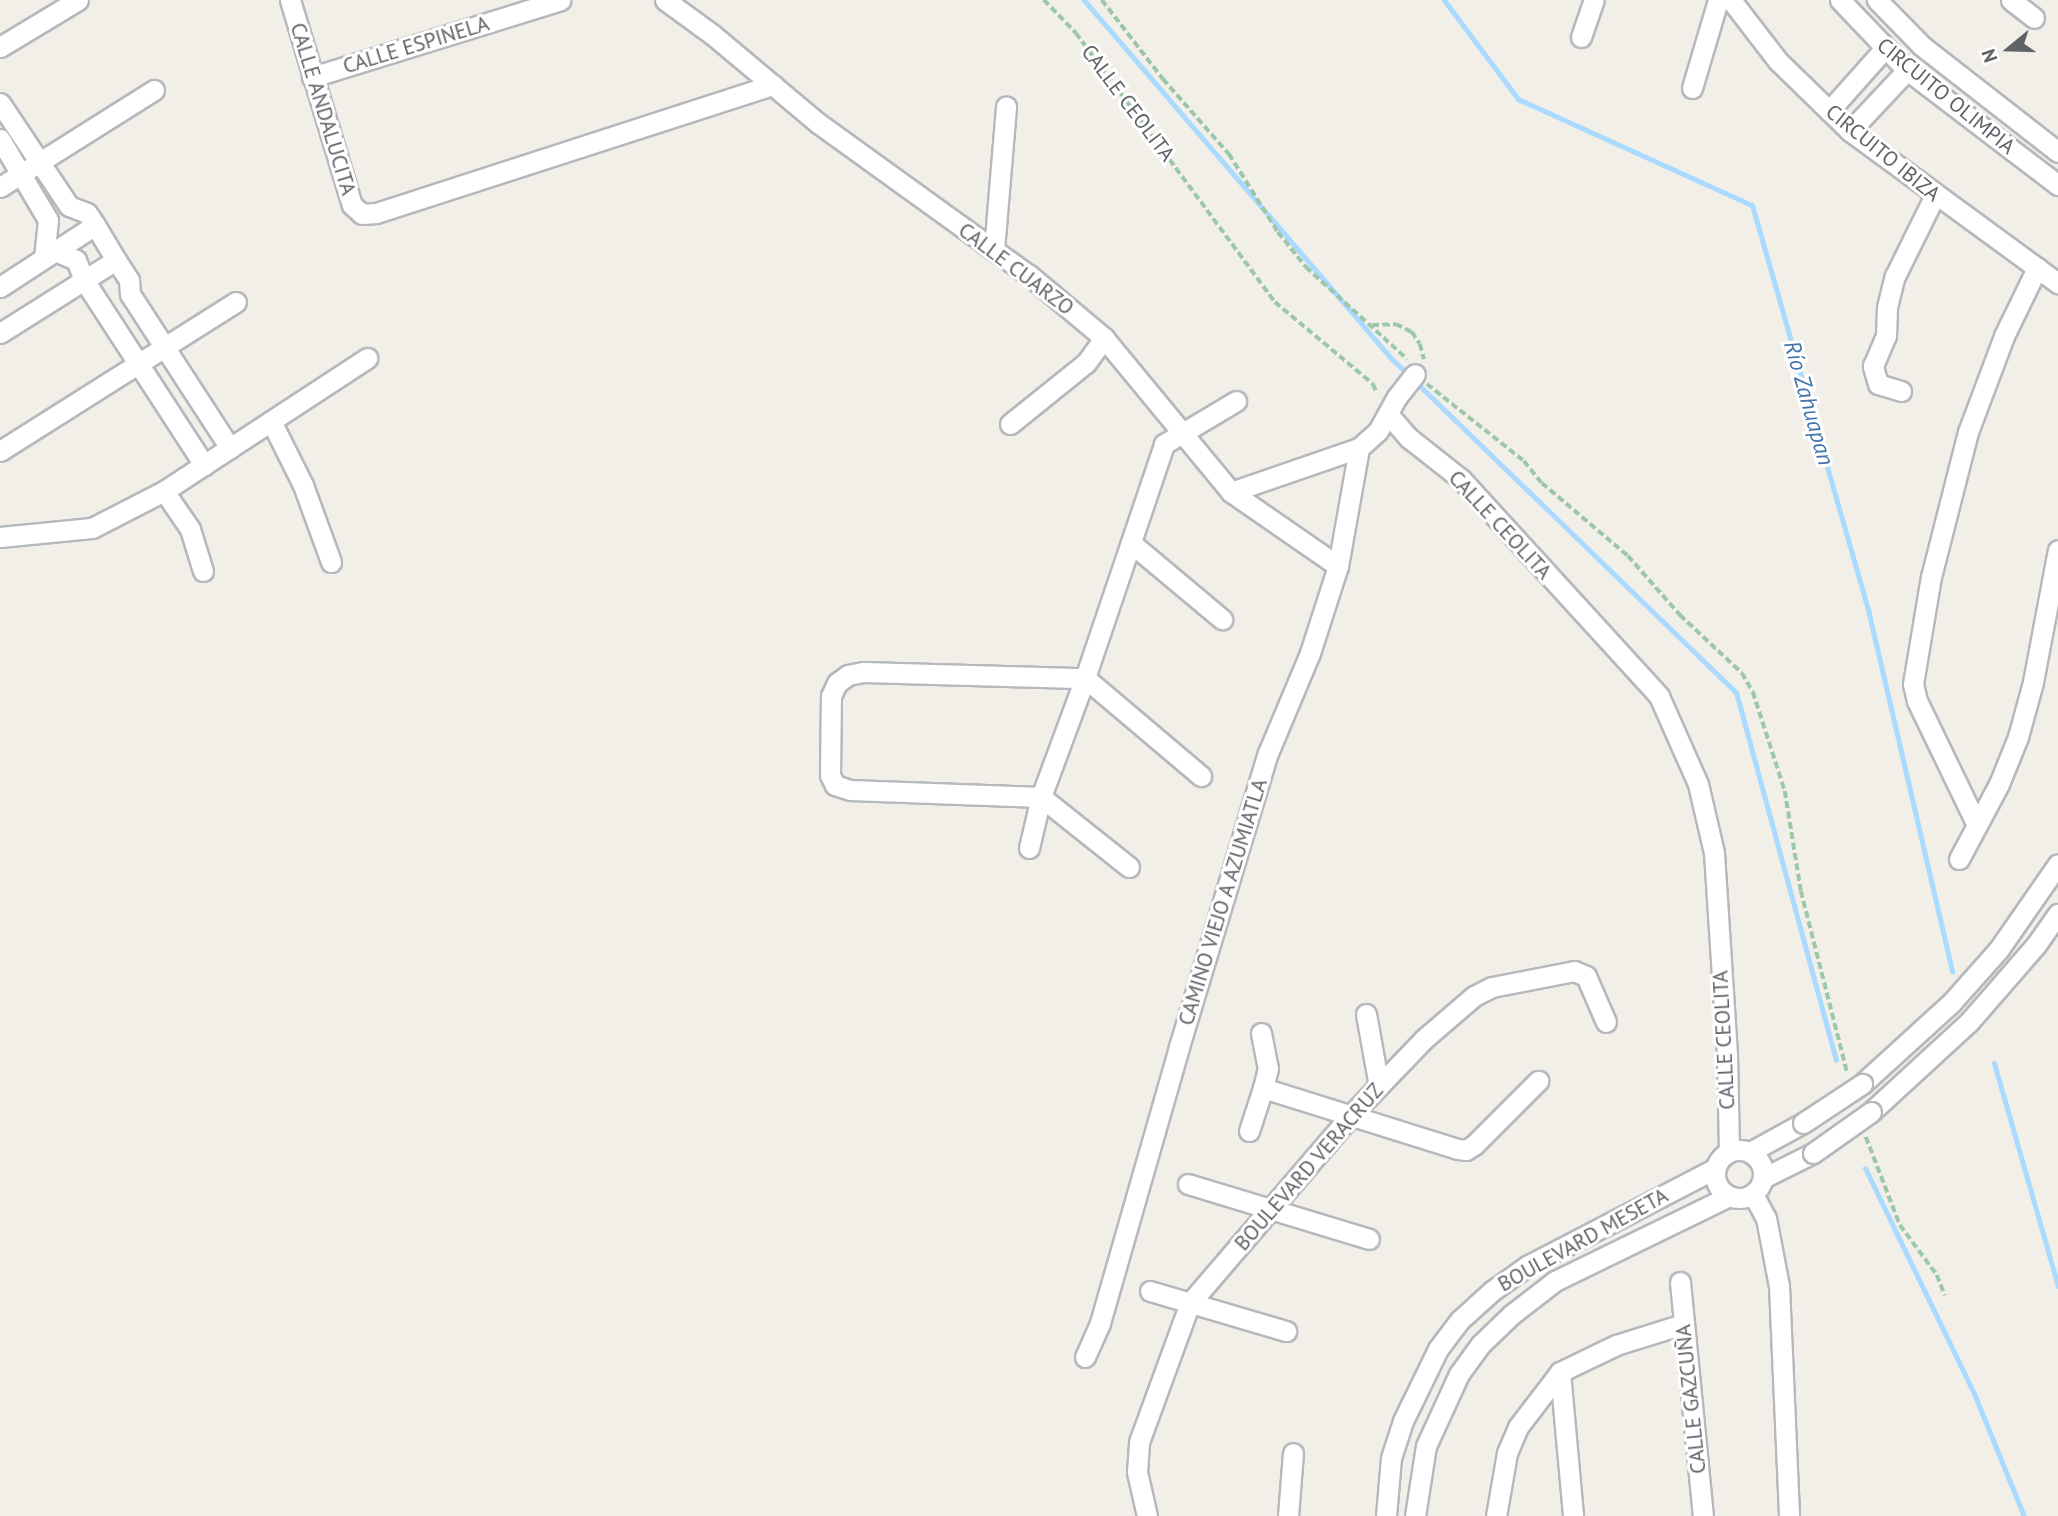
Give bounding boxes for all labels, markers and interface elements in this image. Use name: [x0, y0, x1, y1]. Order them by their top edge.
street label: CALLE ESPINELA: [340, 11, 492, 79]
north arrow: [1974, 14, 2044, 84]
street label: CALLE ANDALUCITA: [285, 20, 361, 198]
street label: CIRCUITO OLIMPIA: [1872, 33, 2020, 159]
street label: CALLE CEOLITA: [1076, 40, 1180, 166]
text: N: [1976, 46, 2003, 66]
street label: CIRCUITO IBIZA: [1821, 99, 1945, 207]
street label: CALLE CUARZO: [953, 218, 1079, 320]
water label: Río Zahuapan: [1778, 337, 1840, 469]
street label: CALLE CEOLITA: [1443, 465, 1557, 585]
street label: CAMINO VIEJO A AZUMIATLA: [1173, 774, 1273, 1030]
street label: CALLE CEOLITA: [1708, 970, 1740, 1110]
street label: BOULEVARD VERACRUZ: [1229, 1078, 1389, 1256]
street label: BOULEVARD MESETA: [1494, 1183, 1672, 1297]
street label: CALLE GAZCUÑA: [1671, 1323, 1711, 1475]

